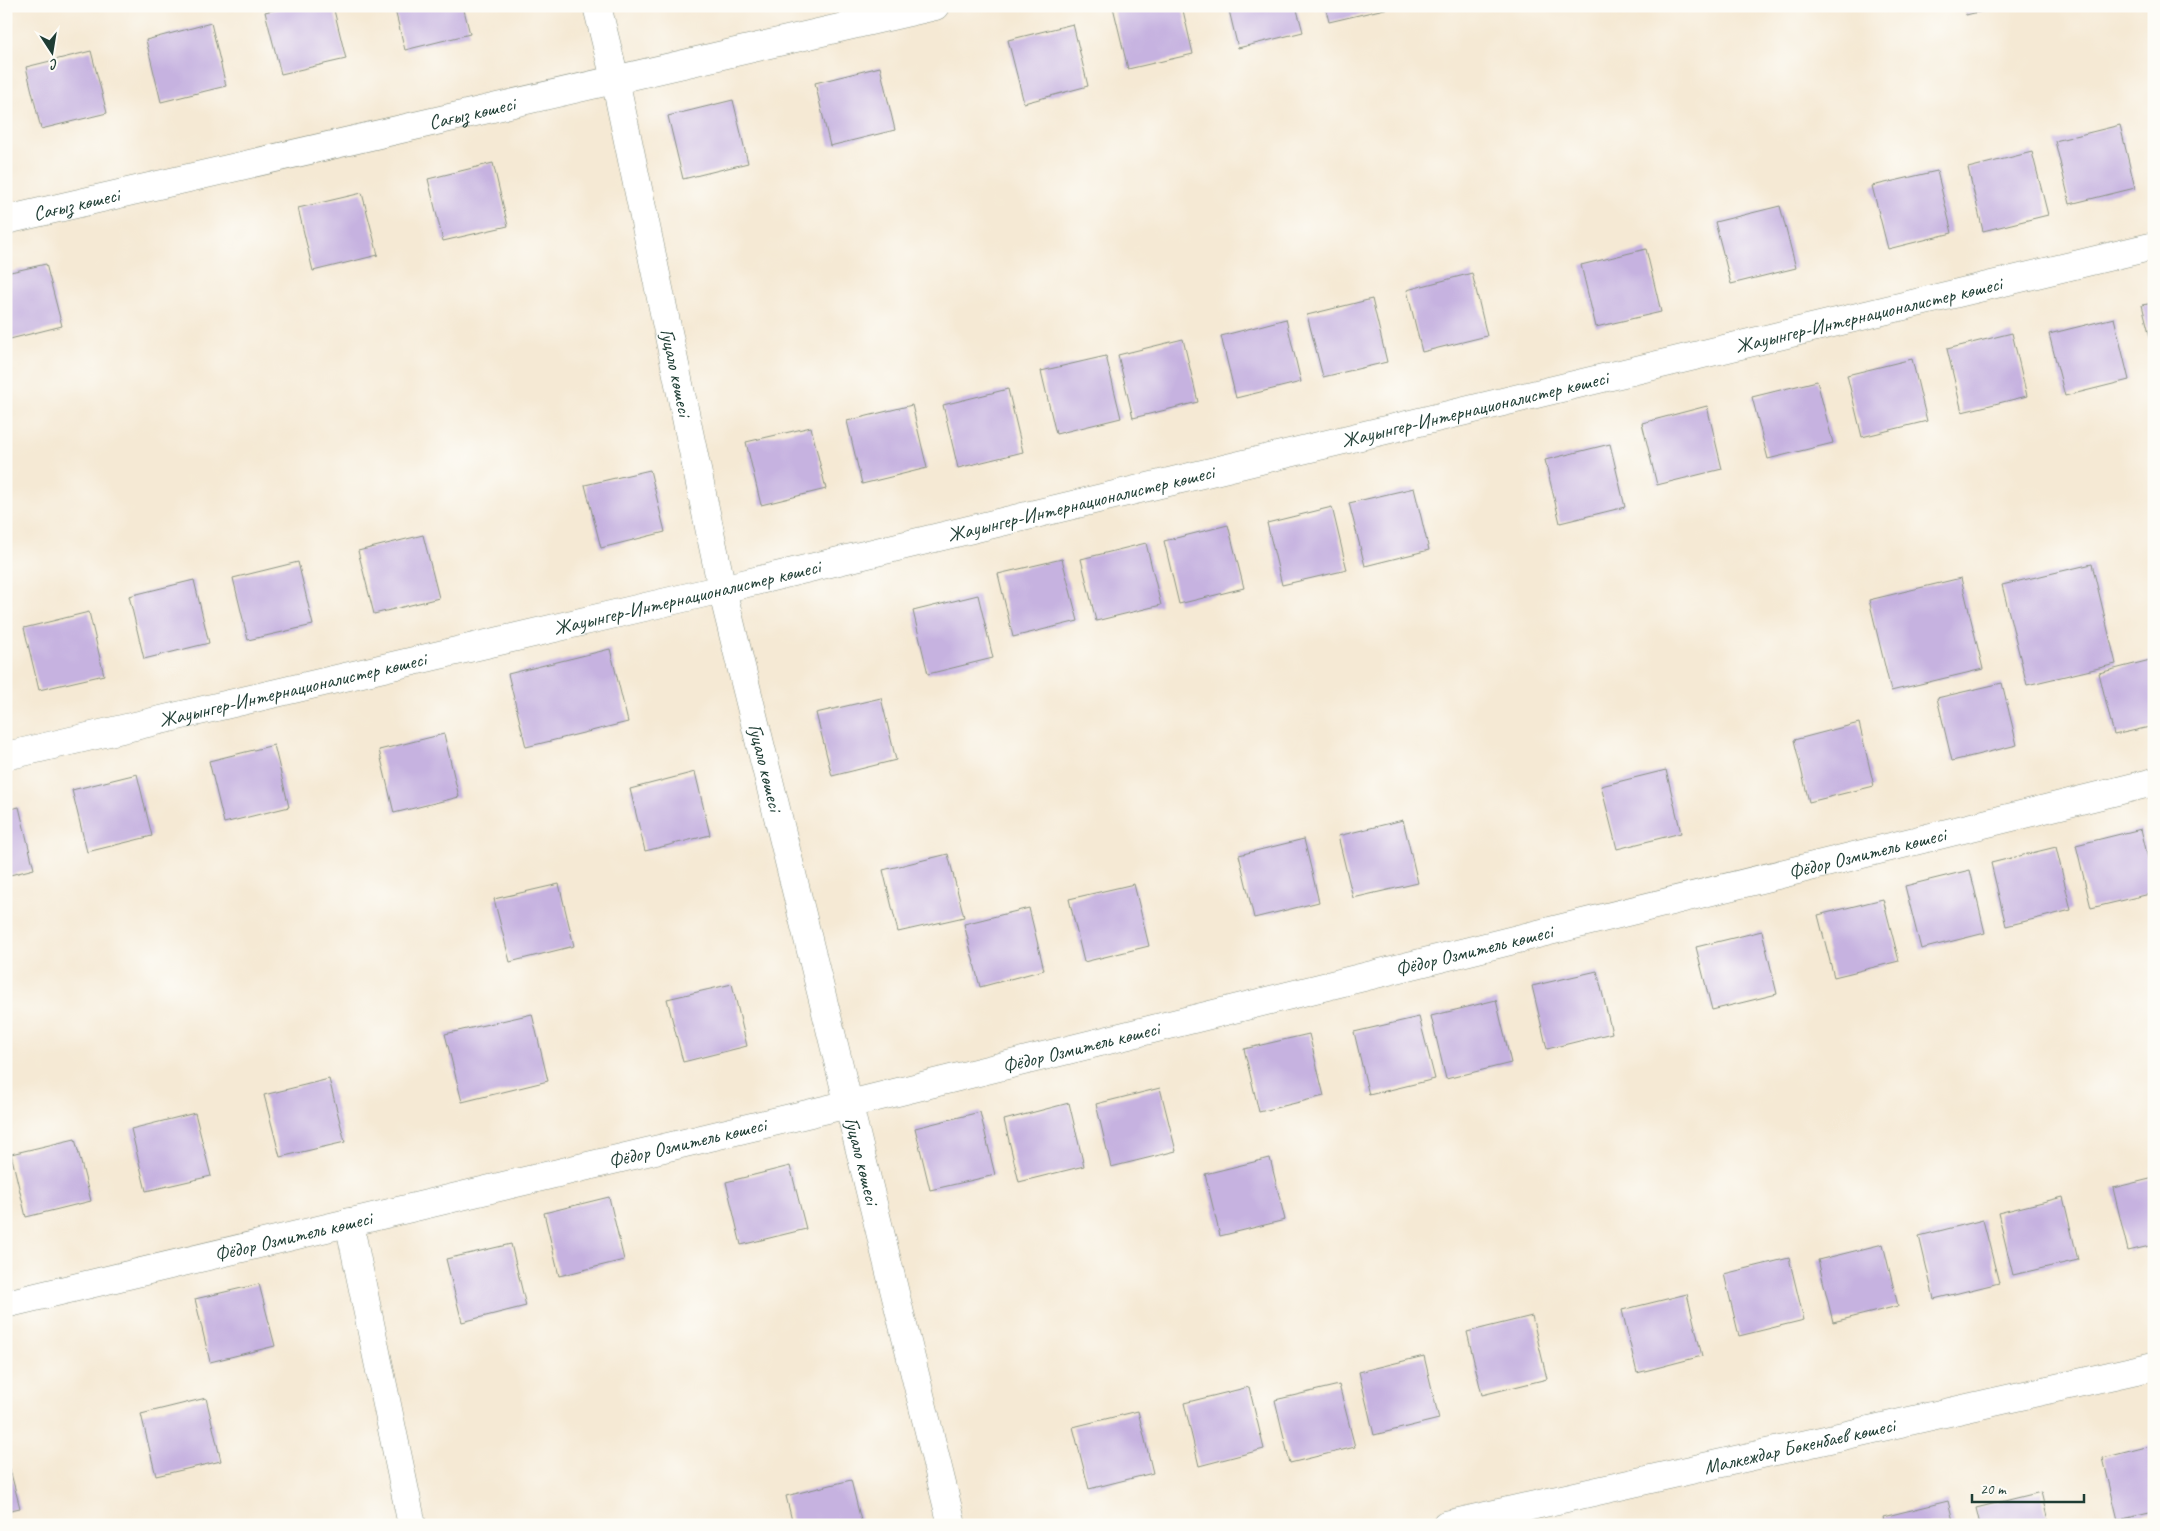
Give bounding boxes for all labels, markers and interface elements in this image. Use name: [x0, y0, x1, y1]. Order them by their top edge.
north arrow: [28, 28, 78, 78]
text: С: [47, 55, 60, 74]
street label: Сағыз көшесі: [426, 90, 520, 135]
street label: Сағыз көшесі: [31, 181, 124, 226]
street label: Жауынгер-Интернационалистер көшесі: [1732, 270, 2006, 358]
street label: Гуцало көшесі: [655, 326, 698, 421]
street label: Жауынгер-Интернационалистер көшесі: [1339, 364, 1613, 453]
street label: Жауынгер-Интернационалистер көшесі: [945, 459, 1219, 547]
street label: Жауынгер-Интернационалистер көшесі: [551, 553, 825, 640]
street label: Жауынгер-Интернационалистер көшесі: [156, 645, 431, 732]
street label: Гуцало көшесі: [743, 721, 789, 816]
street label: Фёдор Озмитель көшесі: [1786, 821, 1950, 884]
street label: Фёдор Озмитель көшесі: [1393, 918, 1557, 981]
street label: Фёдор Озмитель көшесі: [1000, 1015, 1164, 1078]
street label: Фёдор Озмитель көшесі: [606, 1111, 770, 1173]
street label: Гуцало көшесі: [840, 1114, 886, 1209]
street label: Фёдор Озмитель көшесі: [212, 1205, 376, 1267]
street label: Малкеждар Бөкенбаев көшесі: [1701, 1412, 1899, 1479]
scale bar: [1972, 1471, 2085, 1503]
text: 20 m: [1980, 1480, 2007, 1499]

